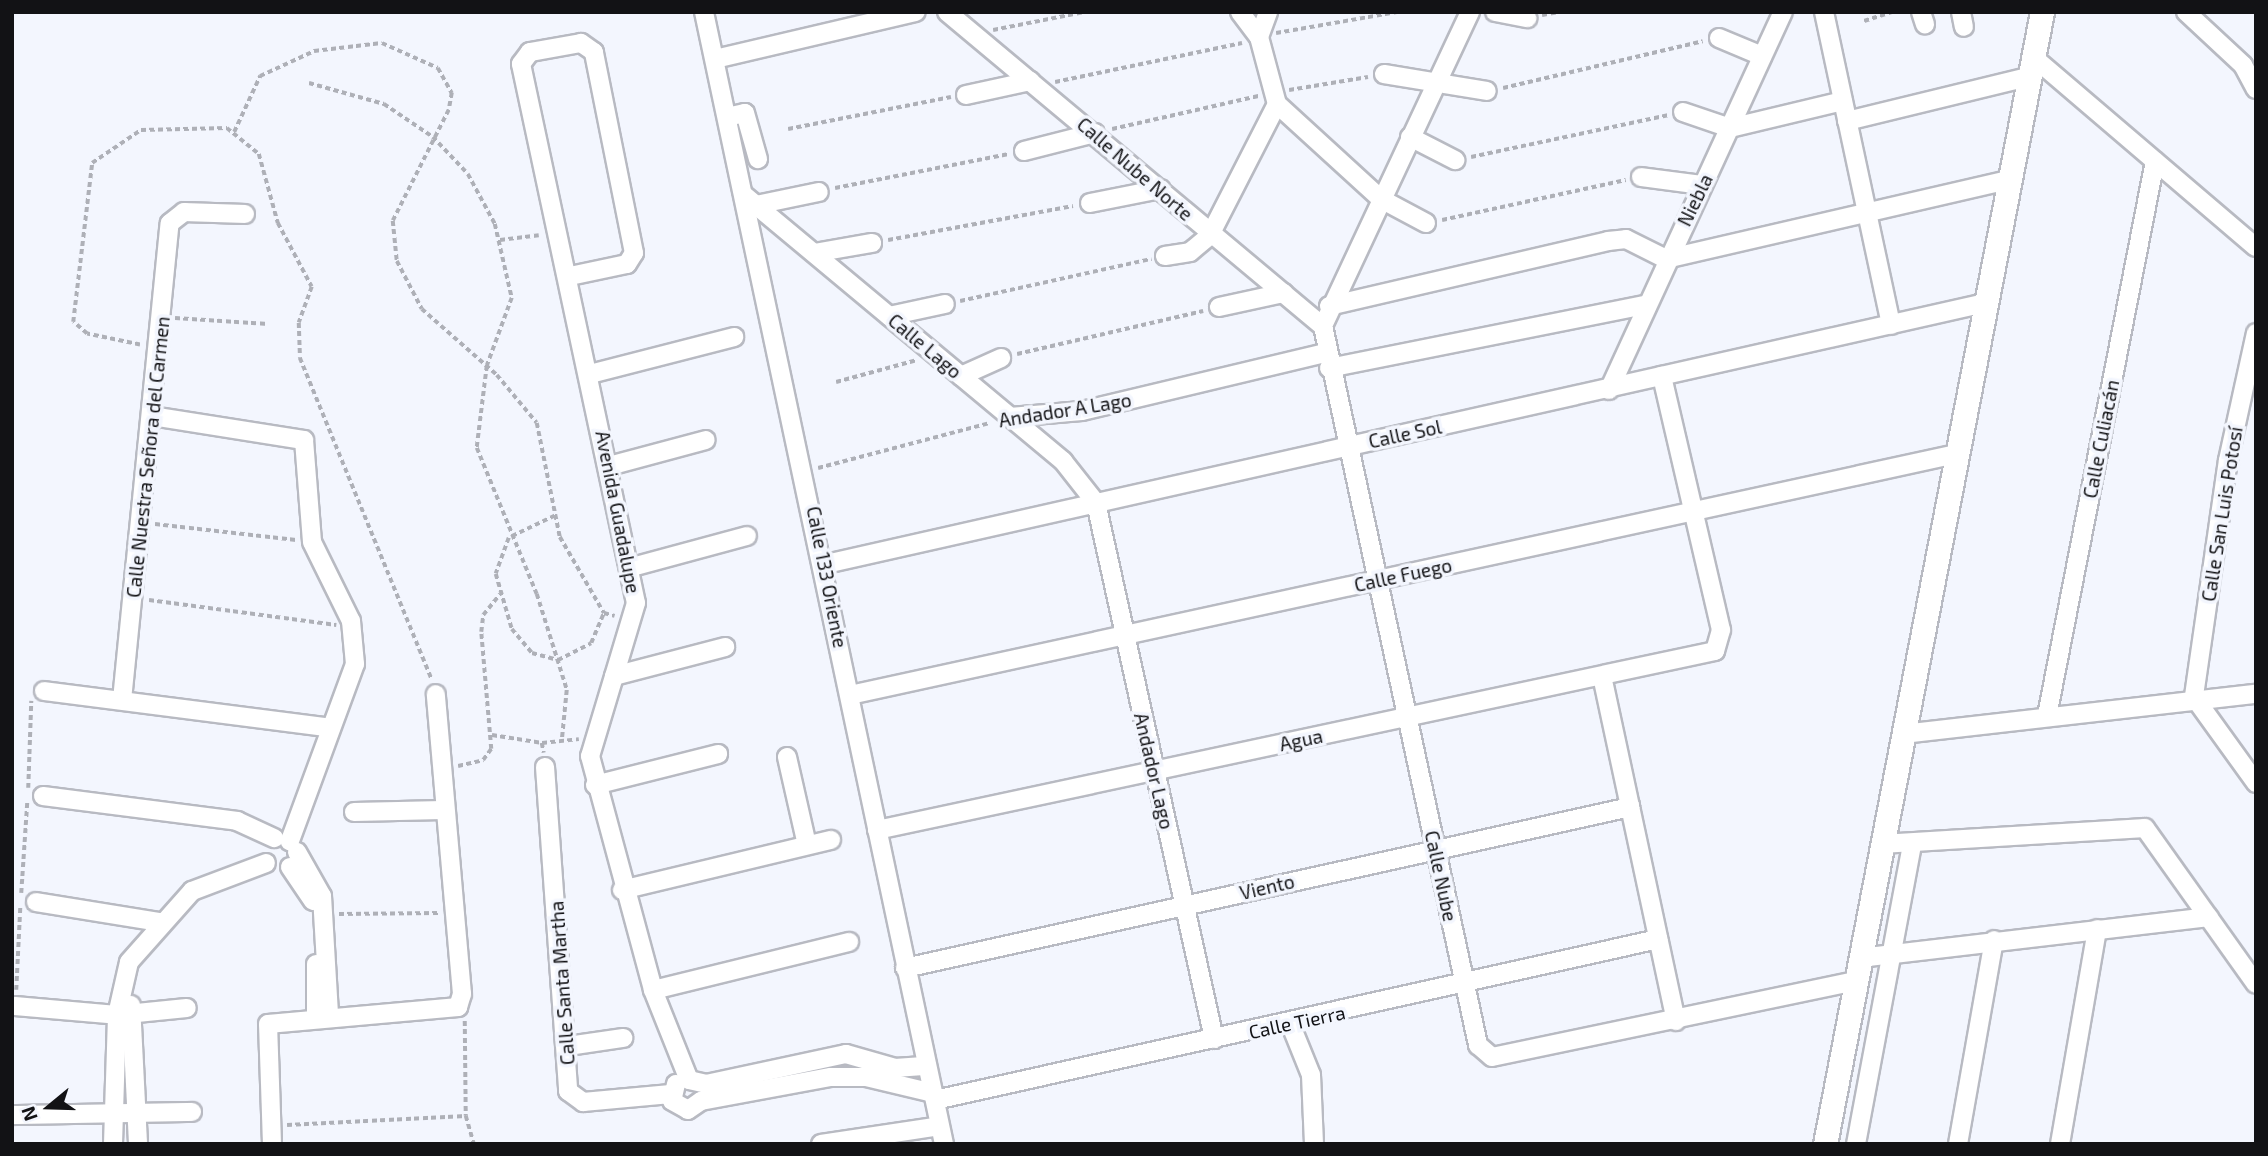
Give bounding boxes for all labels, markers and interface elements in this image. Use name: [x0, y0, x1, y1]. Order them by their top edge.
street label: Calle Nube Norte: [1073, 113, 1197, 225]
street label: Niebla: [1673, 170, 1717, 230]
street label: Calle Lago: [884, 309, 966, 383]
street label: Calle Nuestra Señora del Carmen: [122, 315, 174, 599]
street label: Calle Culiacán: [2078, 378, 2124, 500]
street label: Andador A Lago: [996, 388, 1134, 432]
street label: Calle Sol: [1366, 415, 1444, 453]
street label: Calle San Luis Potosí: [2197, 425, 2247, 603]
street label: Avenida Guadalupe: [591, 429, 645, 595]
street label: Calle 133 Oriente: [802, 504, 852, 650]
street label: Calle Fuego: [1352, 554, 1454, 596]
street label: Andador Lago: [1129, 710, 1179, 832]
street label: Agua: [1277, 724, 1325, 756]
street label: Calle Nube: [1420, 829, 1462, 923]
street label: Viento: [1237, 870, 1297, 904]
street label: Calle Santa Martha: [545, 900, 579, 1066]
street label: Calle Tierra: [1246, 1001, 1348, 1043]
north arrow: [14, 1072, 84, 1142]
text: N: [16, 1104, 42, 1124]

